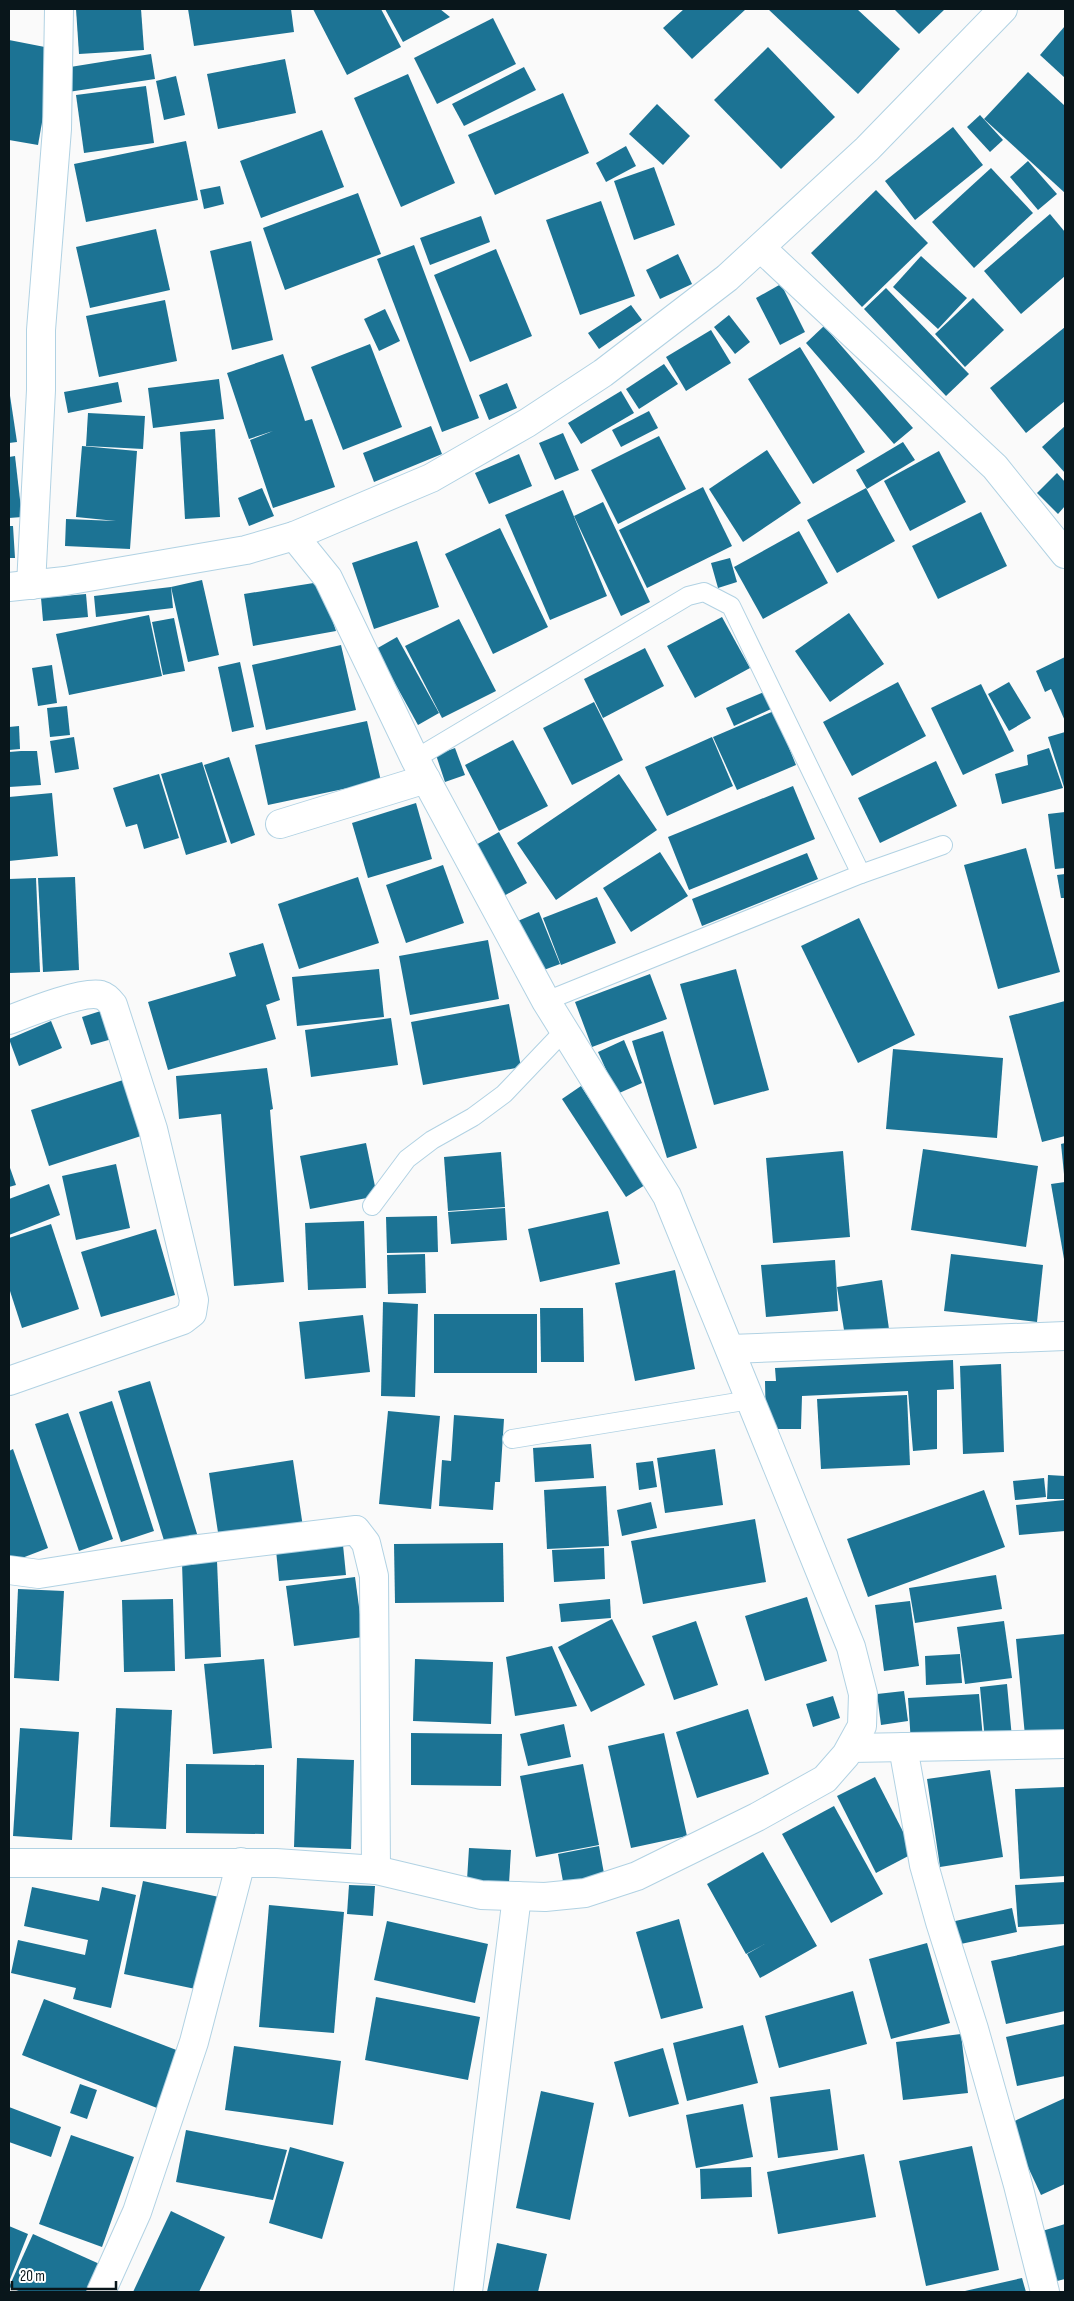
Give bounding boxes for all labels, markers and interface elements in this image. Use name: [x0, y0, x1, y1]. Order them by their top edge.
scale bar: [12, 2258, 116, 2290]
text: 20 m: [20, 2267, 45, 2286]

